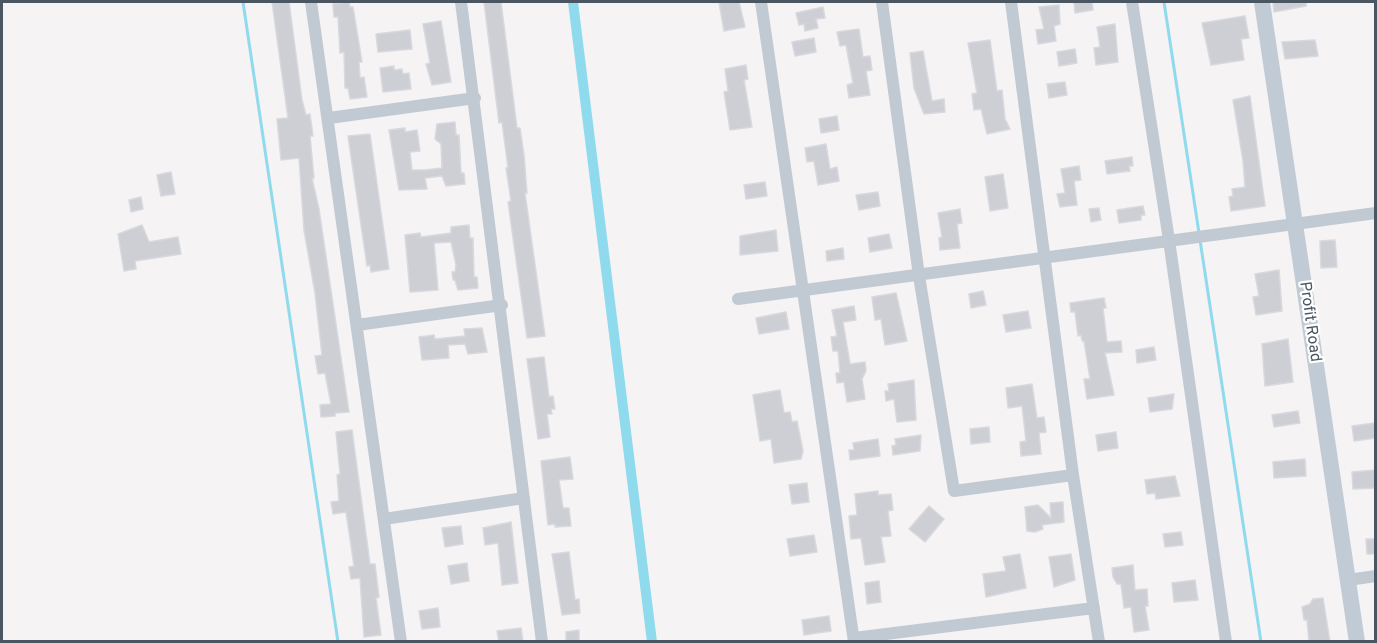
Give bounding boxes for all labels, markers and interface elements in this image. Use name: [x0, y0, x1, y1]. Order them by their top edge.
street label: Profit Road: [1294, 281, 1324, 363]

